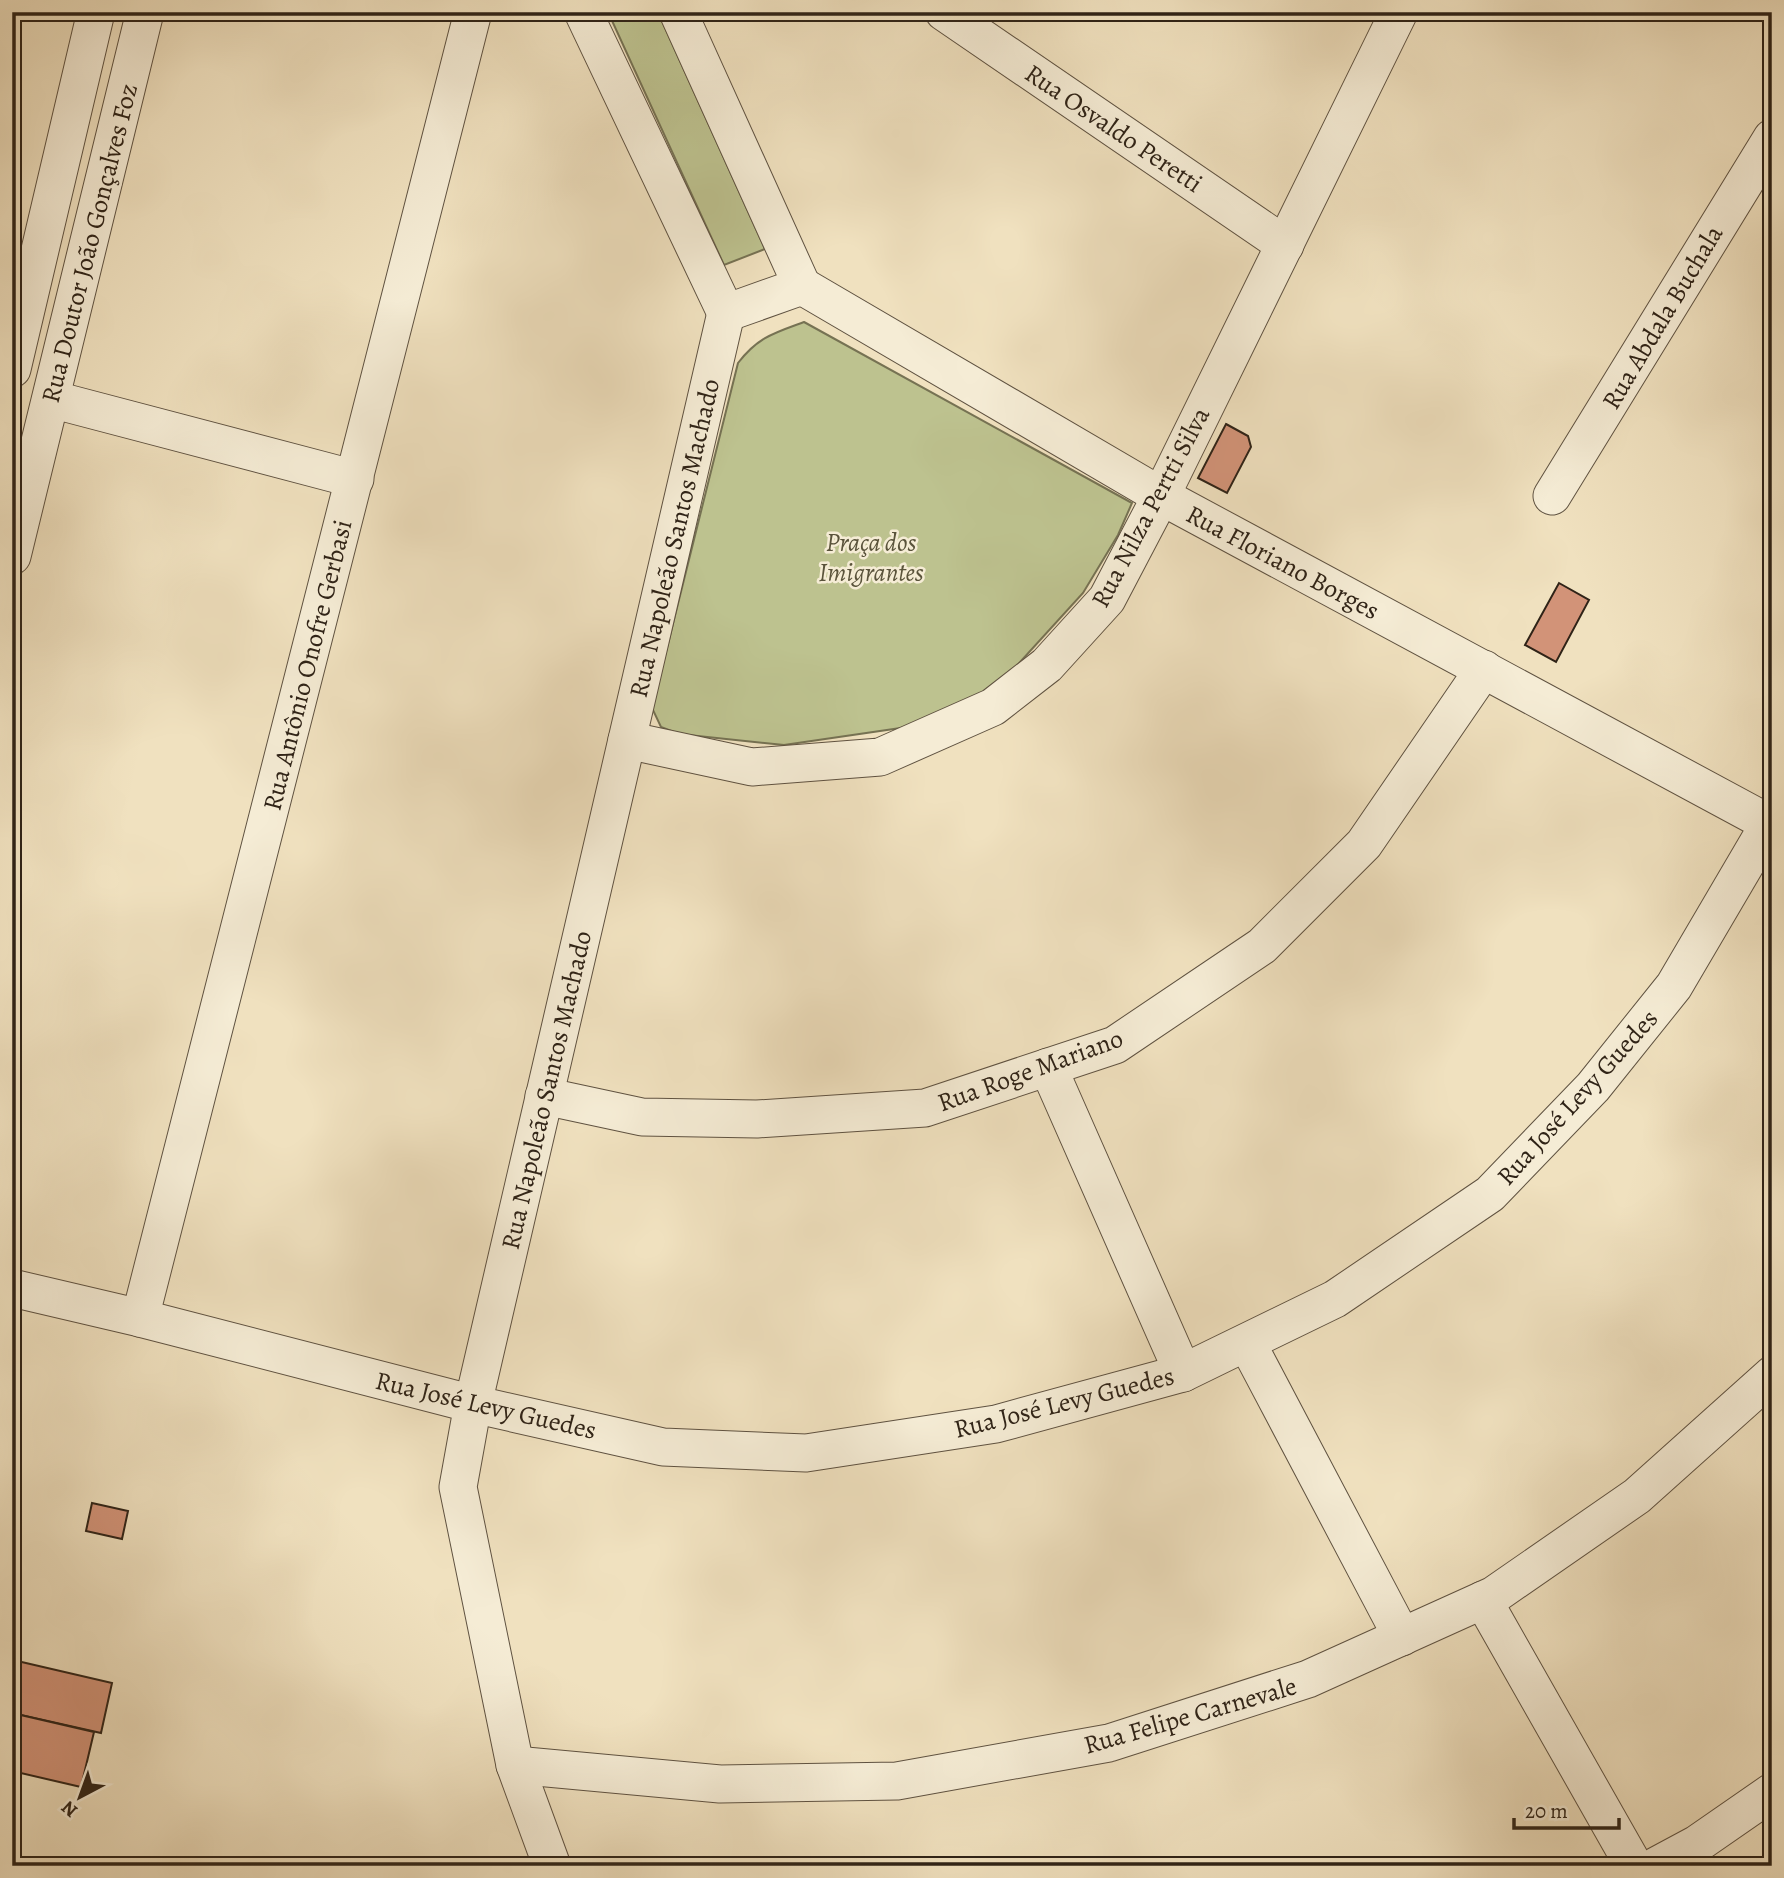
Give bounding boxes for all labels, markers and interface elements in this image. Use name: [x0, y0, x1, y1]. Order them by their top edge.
street label: Rua Osvaldo Peretti: [1018, 56, 1209, 201]
street label: Rua Doutor João Gonçalves Foz: [33, 80, 146, 406]
street label: Rua Abdala Buchala: [1594, 219, 1731, 416]
street label: Rua Napoleão Santos Machado: [621, 375, 728, 701]
street label: Rua Nilza Pertti Silva: [1083, 401, 1218, 614]
street label: Rua Floriano Borges: [1180, 497, 1385, 628]
street label: Rua Antônio Onofre Gerbasi: [254, 516, 361, 814]
park label: Praça dos Imigrantes: [818, 525, 924, 590]
street label: Rua Napoleão Santos Machado: [493, 927, 600, 1253]
street label: Rua José Levy Guedes: [1489, 1002, 1666, 1193]
street label: Rua Roge Mariano: [933, 1021, 1128, 1120]
street label: Rua José Levy Guedes: [950, 1358, 1178, 1447]
street label: Rua José Levy Guedes: [372, 1363, 600, 1448]
street label: Rua Felipe Carnevale: [1080, 1668, 1301, 1763]
north arrow: [46, 1762, 116, 1832]
scale bar: [1514, 1787, 1620, 1831]
text: N: [56, 1795, 83, 1823]
text: 20 m: [1525, 1797, 1568, 1825]

